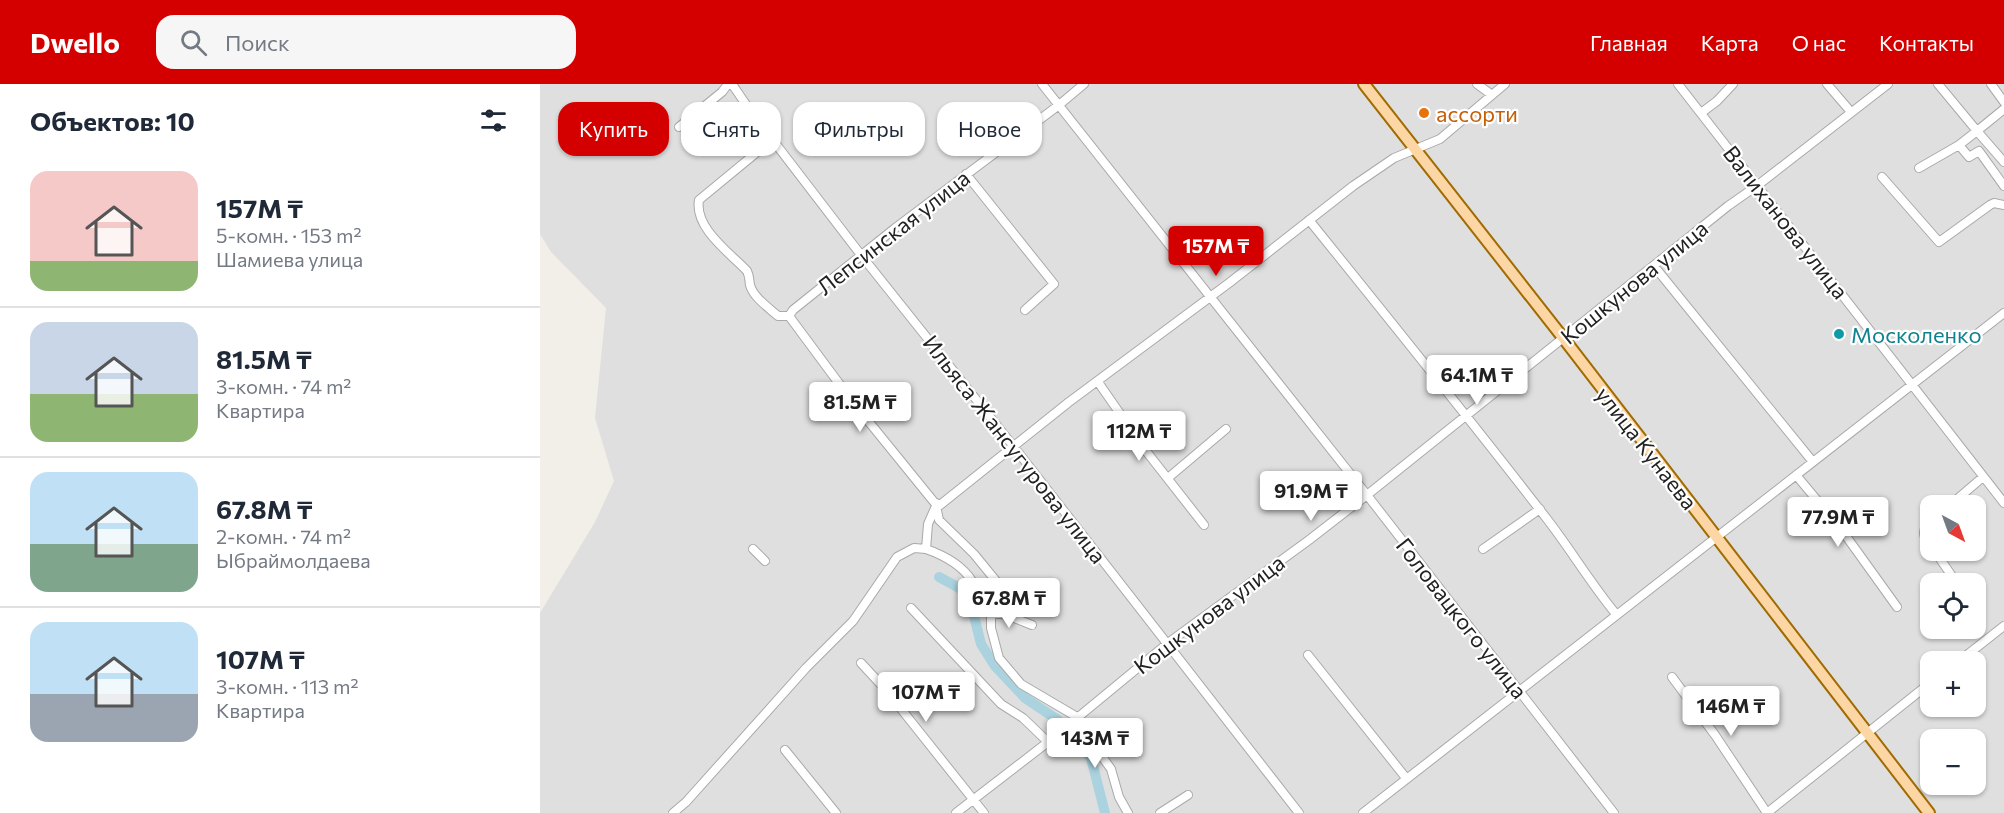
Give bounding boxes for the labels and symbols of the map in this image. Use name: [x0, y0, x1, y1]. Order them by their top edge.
place label: ассорти: [1436, 100, 1518, 127]
marker: ассорти: [1417, 106, 1431, 120]
street label: Валиханова улица: [1718, 140, 1854, 304]
street label: Лепсинская улица: [811, 164, 975, 300]
street label: Кошкунова улица: [1555, 214, 1713, 350]
pin: 157M ₸: [1167, 226, 1265, 277]
place label: Москоленко: [1851, 321, 1982, 348]
marker: Москоленко: [1832, 327, 1846, 341]
street label: Ильяса Жансугурова улица: [918, 330, 1112, 568]
pin: 64.1M ₸: [1422, 355, 1532, 406]
street label: улица Кунаева: [1591, 381, 1703, 515]
pin: 81.5M ₸: [805, 382, 915, 433]
pin: 112M ₸: [1090, 411, 1188, 462]
pin: 91.9M ₸: [1256, 471, 1366, 522]
north arrow: [1920, 495, 1986, 561]
pin: 77.9M ₸: [1783, 497, 1893, 548]
street label: Головацкого улица: [1391, 532, 1533, 704]
street label: Кошкунова улица: [1128, 549, 1290, 679]
pin: 67.8M ₸: [954, 578, 1064, 629]
pin: 107M ₸: [877, 672, 975, 723]
pin: 146M ₸: [1682, 686, 1780, 737]
pin: 143M ₸: [1046, 718, 1144, 769]

